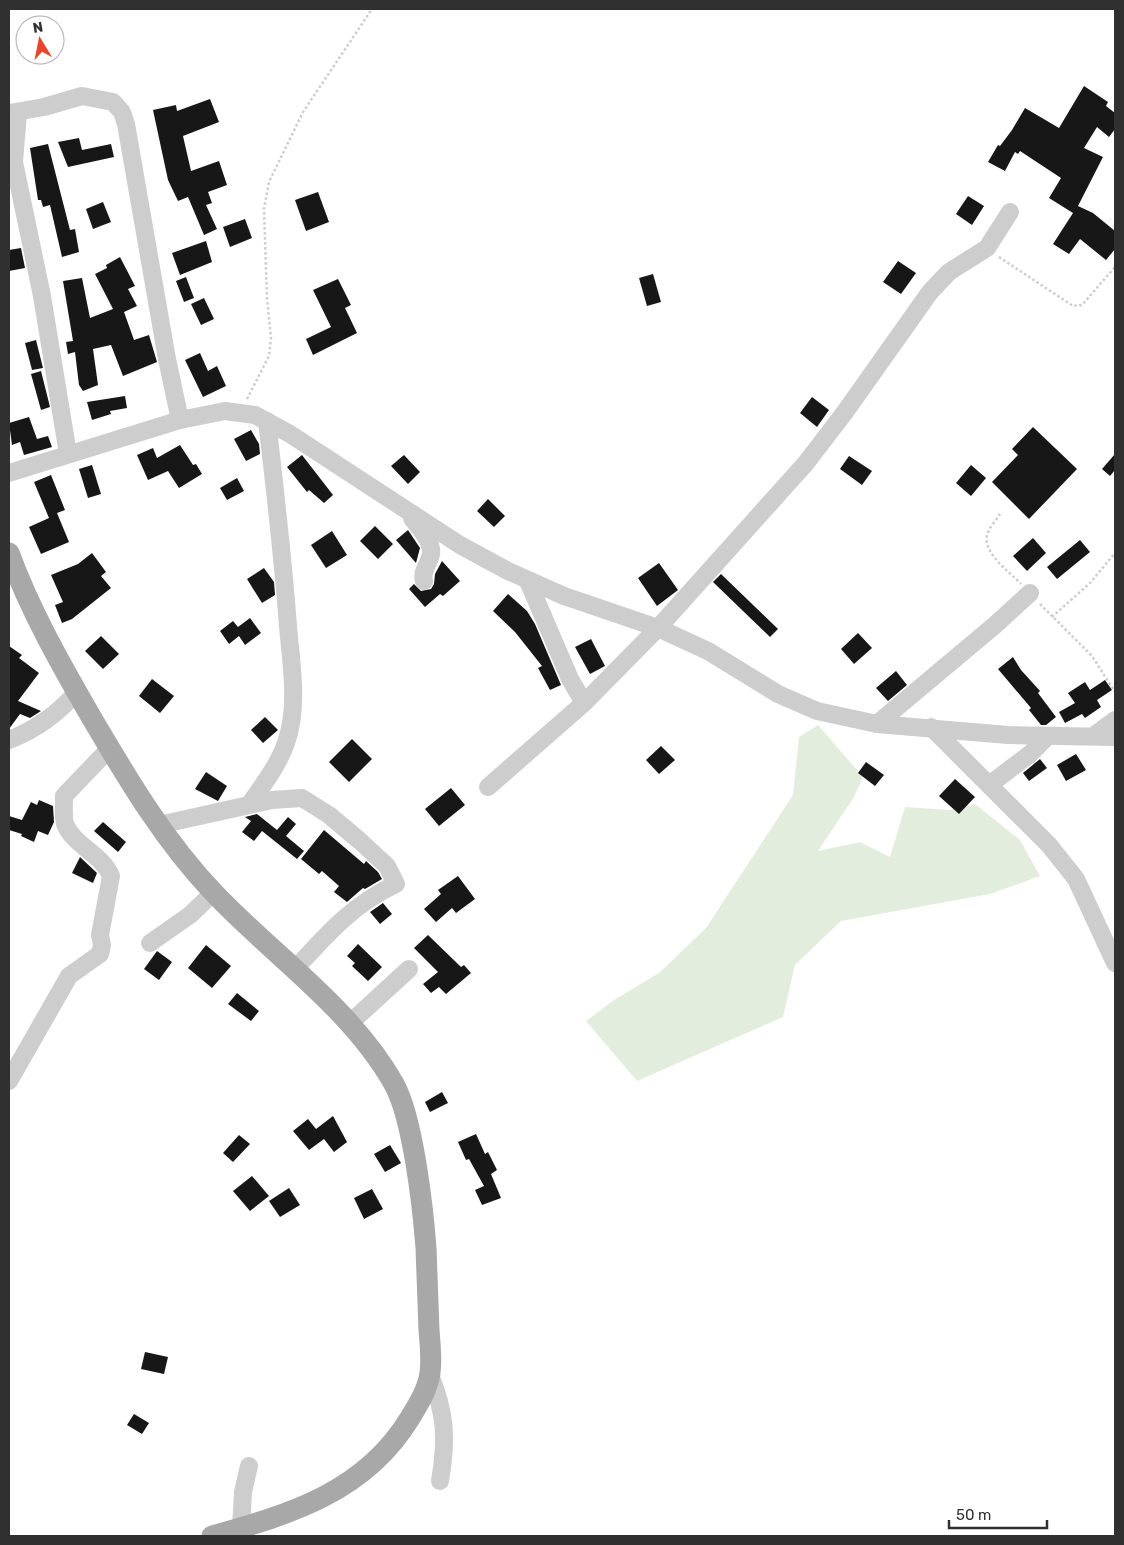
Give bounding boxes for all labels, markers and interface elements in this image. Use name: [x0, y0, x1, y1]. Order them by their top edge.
north arrow: [15, 15, 65, 65]
text: N: [31, 18, 44, 37]
scale bar: [949, 1498, 1046, 1530]
text: 50 m: [956, 1506, 991, 1524]

